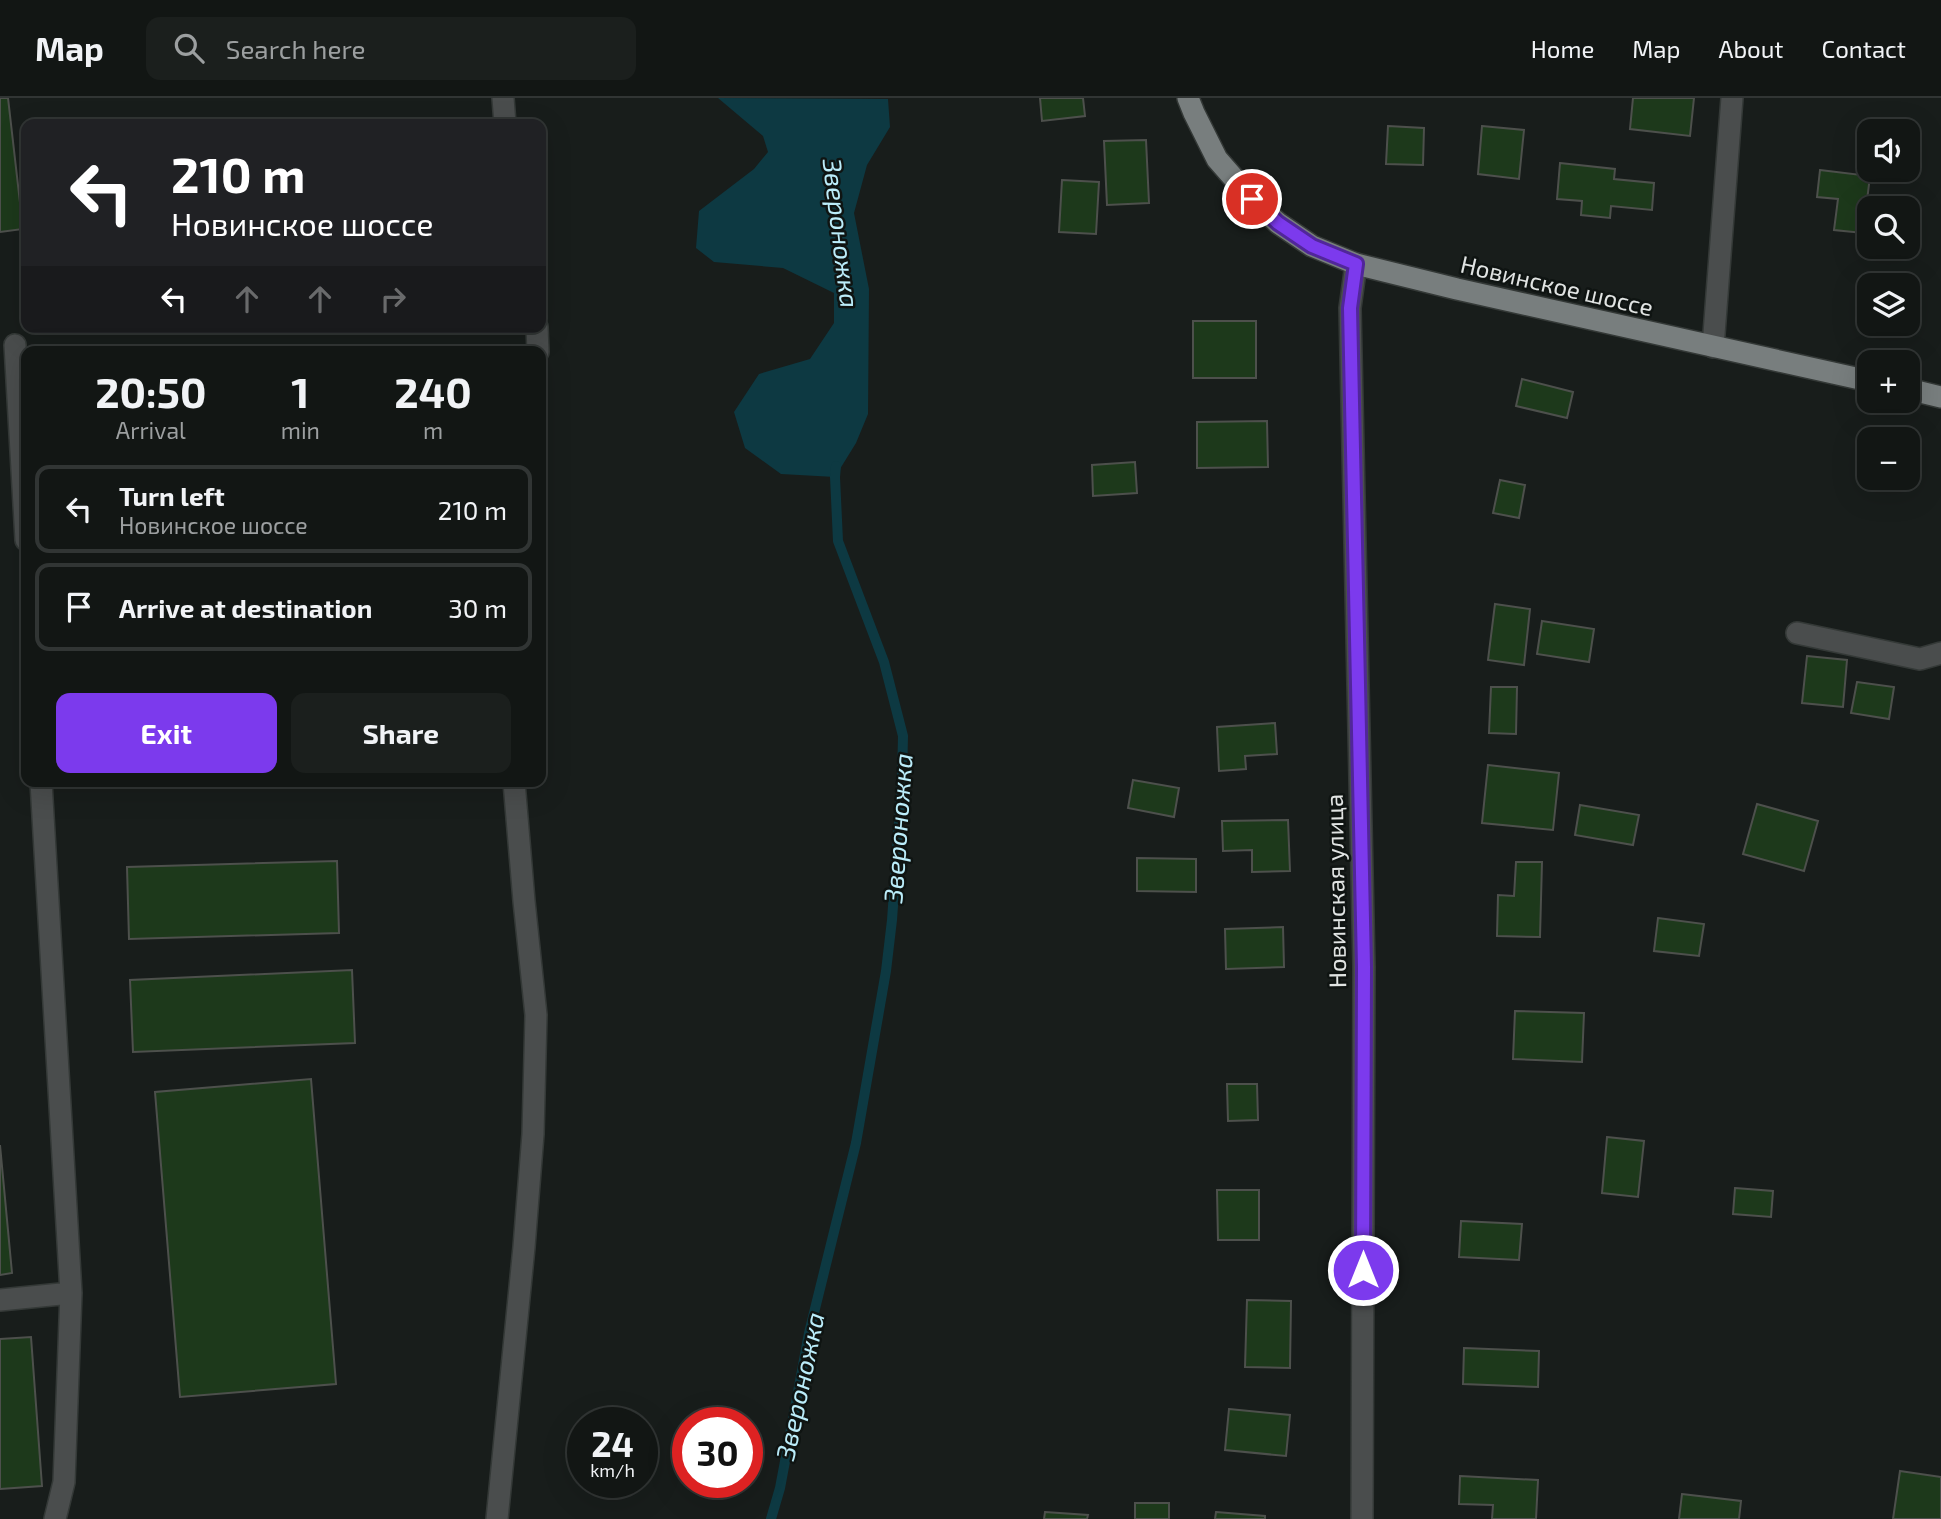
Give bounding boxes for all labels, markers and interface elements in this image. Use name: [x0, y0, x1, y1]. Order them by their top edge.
search box: [146, 17, 636, 80]
text: Map: [35, 28, 104, 68]
icon: search: [170, 29, 208, 67]
text: Search here: [226, 33, 365, 64]
text: Home: [1531, 34, 1594, 63]
text: Map: [1632, 34, 1680, 63]
text: About: [1718, 34, 1784, 63]
text: Contact: [1822, 34, 1906, 63]
map controls: [1857, 119, 1920, 490]
button: sound: [1857, 119, 1920, 182]
text: 210 m: [171, 144, 305, 203]
icon: left: [56, 147, 147, 238]
water label: Звероножка: [817, 156, 867, 309]
pin: [1222, 169, 1282, 229]
icon: arrive: [1233, 180, 1271, 218]
button: search: [1857, 196, 1920, 259]
text: Новинское шоссе: [171, 204, 434, 242]
street label: Новинское шоссе: [1458, 249, 1656, 321]
button: layers: [1857, 273, 1920, 336]
icon: left: [155, 280, 193, 318]
icon: ahead: [228, 280, 266, 318]
icon: ahead: [301, 280, 339, 318]
icon: right: [374, 280, 412, 318]
button: +: [1857, 350, 1920, 413]
text: 20:50: [95, 366, 207, 416]
text: 1: [291, 366, 309, 416]
text: 240: [394, 366, 472, 416]
text: Arrival: [116, 416, 186, 444]
text: min: [281, 416, 320, 444]
text: m: [423, 416, 443, 444]
button: −: [1857, 427, 1920, 490]
text: Turn left: [119, 480, 225, 511]
icon: left: [60, 490, 98, 528]
text: 210 m: [438, 494, 507, 525]
text: Новинское шоссе: [119, 511, 308, 539]
icon: arrive: [60, 588, 98, 626]
text: Arrive at destination: [119, 592, 372, 623]
text: 30 m: [448, 592, 507, 623]
button: Exit: [56, 693, 277, 773]
button: Share: [291, 693, 511, 773]
water label: Звероножка: [876, 752, 918, 905]
street label: Новинская улица: [1319, 794, 1352, 988]
position arrow: [1326, 1233, 1400, 1307]
water label: Звероножка: [768, 1309, 830, 1464]
speed limit sign: 30: [672, 1407, 763, 1498]
text: 24: [591, 1422, 634, 1464]
text: km/h: [590, 1459, 635, 1481]

